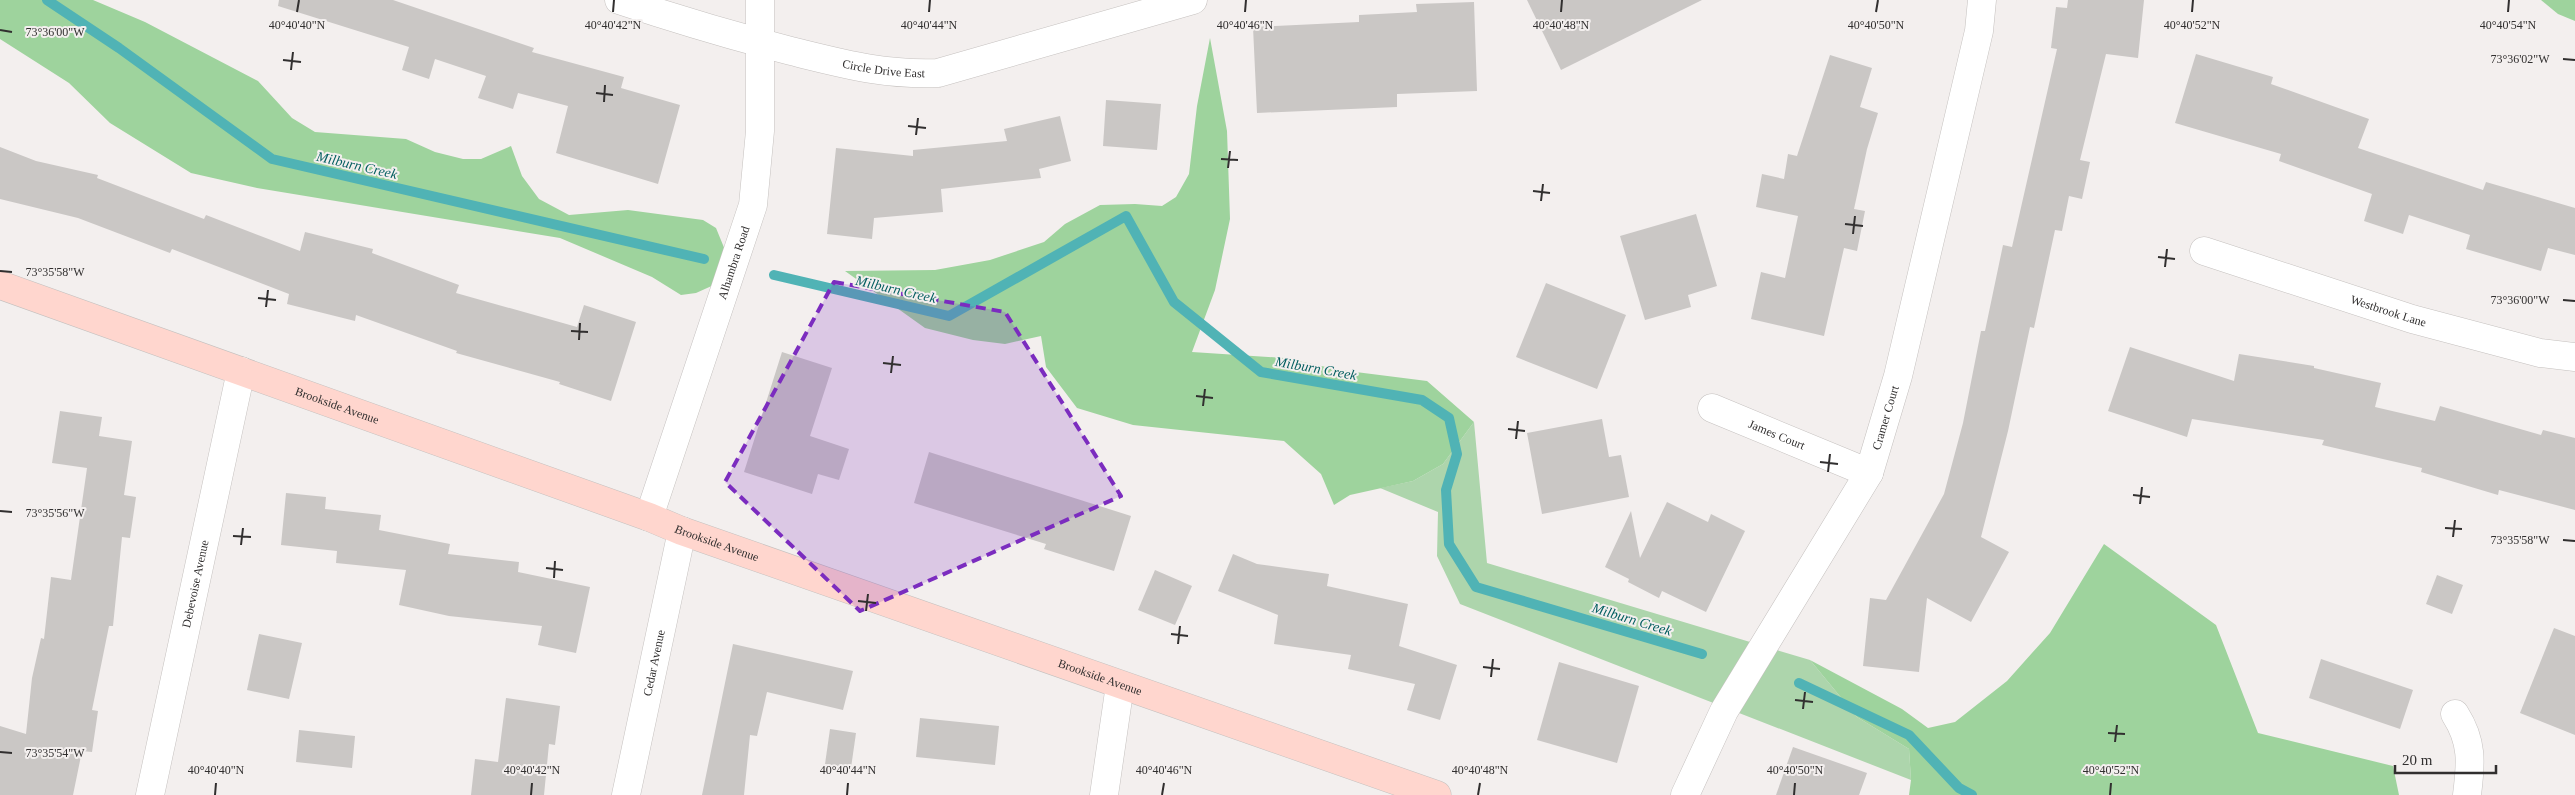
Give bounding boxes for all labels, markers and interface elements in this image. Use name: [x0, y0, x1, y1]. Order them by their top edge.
text: 40°40'40"N: [269, 18, 326, 32]
text: 40°40'42"N: [585, 18, 642, 32]
text: 40°40'44"N: [901, 18, 958, 32]
text: 40°40'46"N: [1217, 18, 1274, 32]
text: 40°40'48"N: [1533, 18, 1590, 32]
text: 40°40'50"N: [1848, 18, 1905, 32]
text: 40°40'52"N: [2164, 18, 2221, 32]
text: 40°40'54"N: [2480, 18, 2537, 32]
text: 73°36'00"W: [25, 25, 85, 39]
text: 73°36'02"W: [2490, 52, 2550, 66]
street label: Circle Drive East: [841, 57, 926, 80]
water label: Milburn Creek: [314, 149, 399, 182]
street label: Alhambra Road: [715, 224, 752, 301]
text: 73°35'58"W: [25, 265, 85, 279]
water label: Milburn Creek: [853, 273, 938, 306]
street label: Westbrook Lane: [2349, 292, 2428, 329]
text: 73°36'00"W: [2490, 293, 2550, 307]
water label: Milburn Creek: [1273, 354, 1359, 383]
street label: Cramer Court: [1869, 383, 1902, 452]
street label: Brookside Avenue: [293, 384, 381, 427]
street label: James Court: [1746, 417, 1808, 453]
text: 73°35'56"W: [25, 506, 85, 520]
street label: Brookside Avenue: [673, 522, 761, 564]
text: 73°35'58"W: [2490, 533, 2550, 547]
street label: Debevoise Avenue: [179, 539, 212, 629]
water label: Milburn Creek: [1589, 600, 1674, 639]
street label: Cedar Avenue: [640, 628, 668, 697]
street label: Brookside Avenue: [1056, 656, 1144, 698]
scale bar: [2395, 742, 2496, 774]
text: 73°35'54"W: [25, 746, 85, 760]
text: 20 m: [2402, 752, 2433, 768]
text: 40°40'40"N: [188, 763, 245, 777]
text: 40°40'42"N: [504, 763, 561, 777]
text: 40°40'44"N: [820, 763, 877, 777]
text: 40°40'46"N: [1136, 763, 1193, 777]
text: 40°40'48"N: [1452, 763, 1509, 777]
text: 40°40'50"N: [1767, 763, 1824, 777]
text: 40°40'52"N: [2083, 763, 2140, 777]

